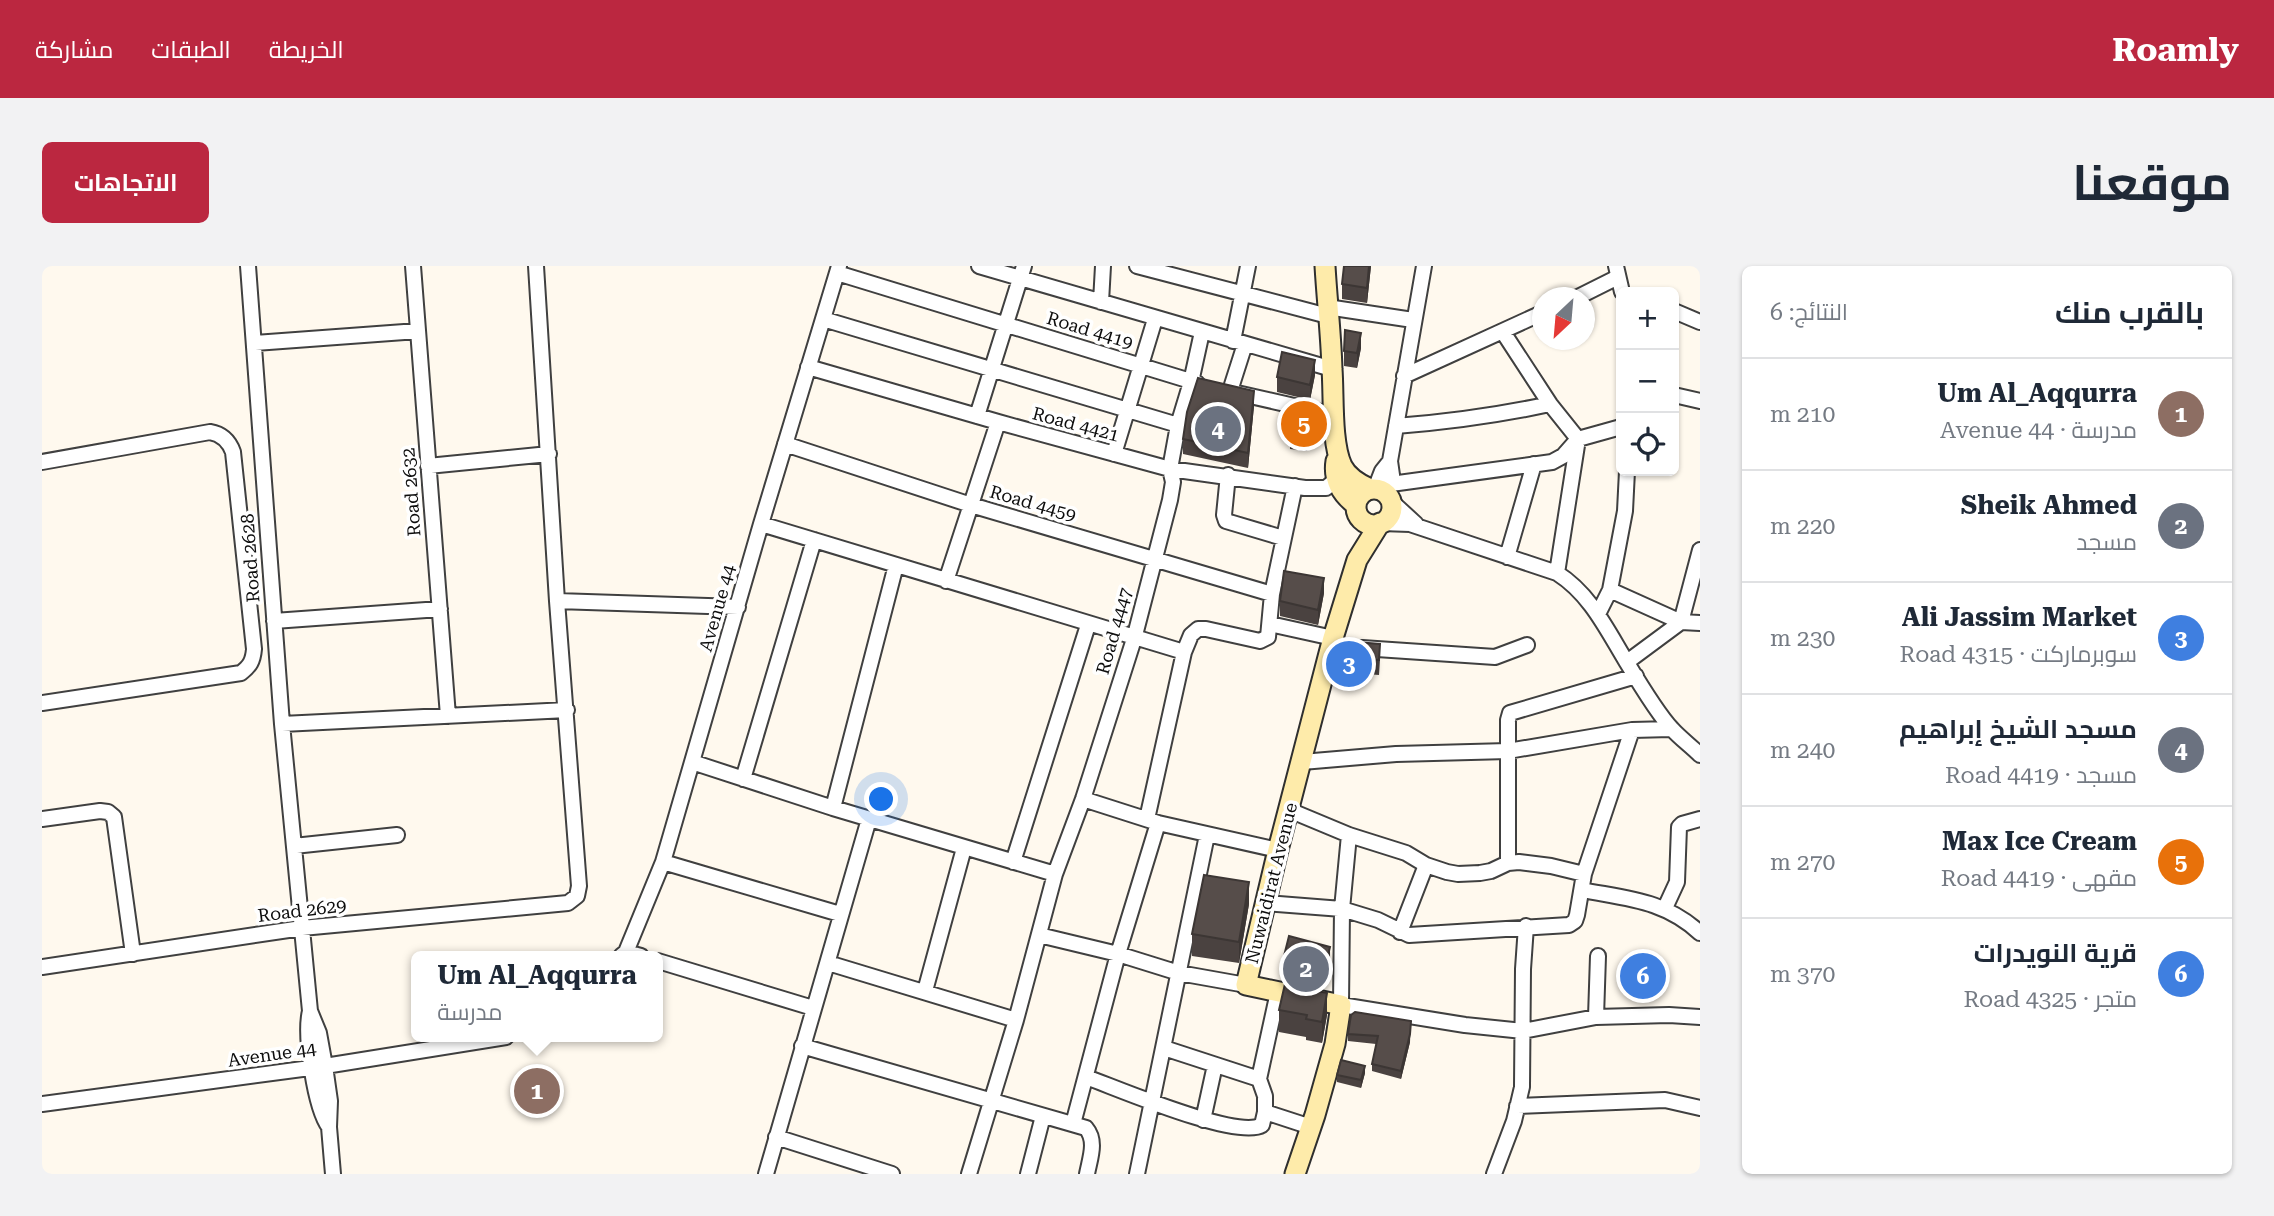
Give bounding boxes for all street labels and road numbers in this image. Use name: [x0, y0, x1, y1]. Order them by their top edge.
street label: Road 4419: [1044, 307, 1136, 353]
street label: Road 4421: [1030, 402, 1122, 446]
street label: Road 2632: [397, 447, 425, 537]
street label: Road 4459: [987, 481, 1079, 525]
street label: Road 2628: [236, 513, 264, 603]
street label: Avenue 44: [695, 562, 739, 654]
street label: Road 4447: [1092, 585, 1136, 677]
street label: Nuwaidirat Avenue: [1241, 800, 1301, 966]
street label: Road 2629: [256, 894, 348, 926]
street label: Avenue 44: [226, 1037, 318, 1071]

